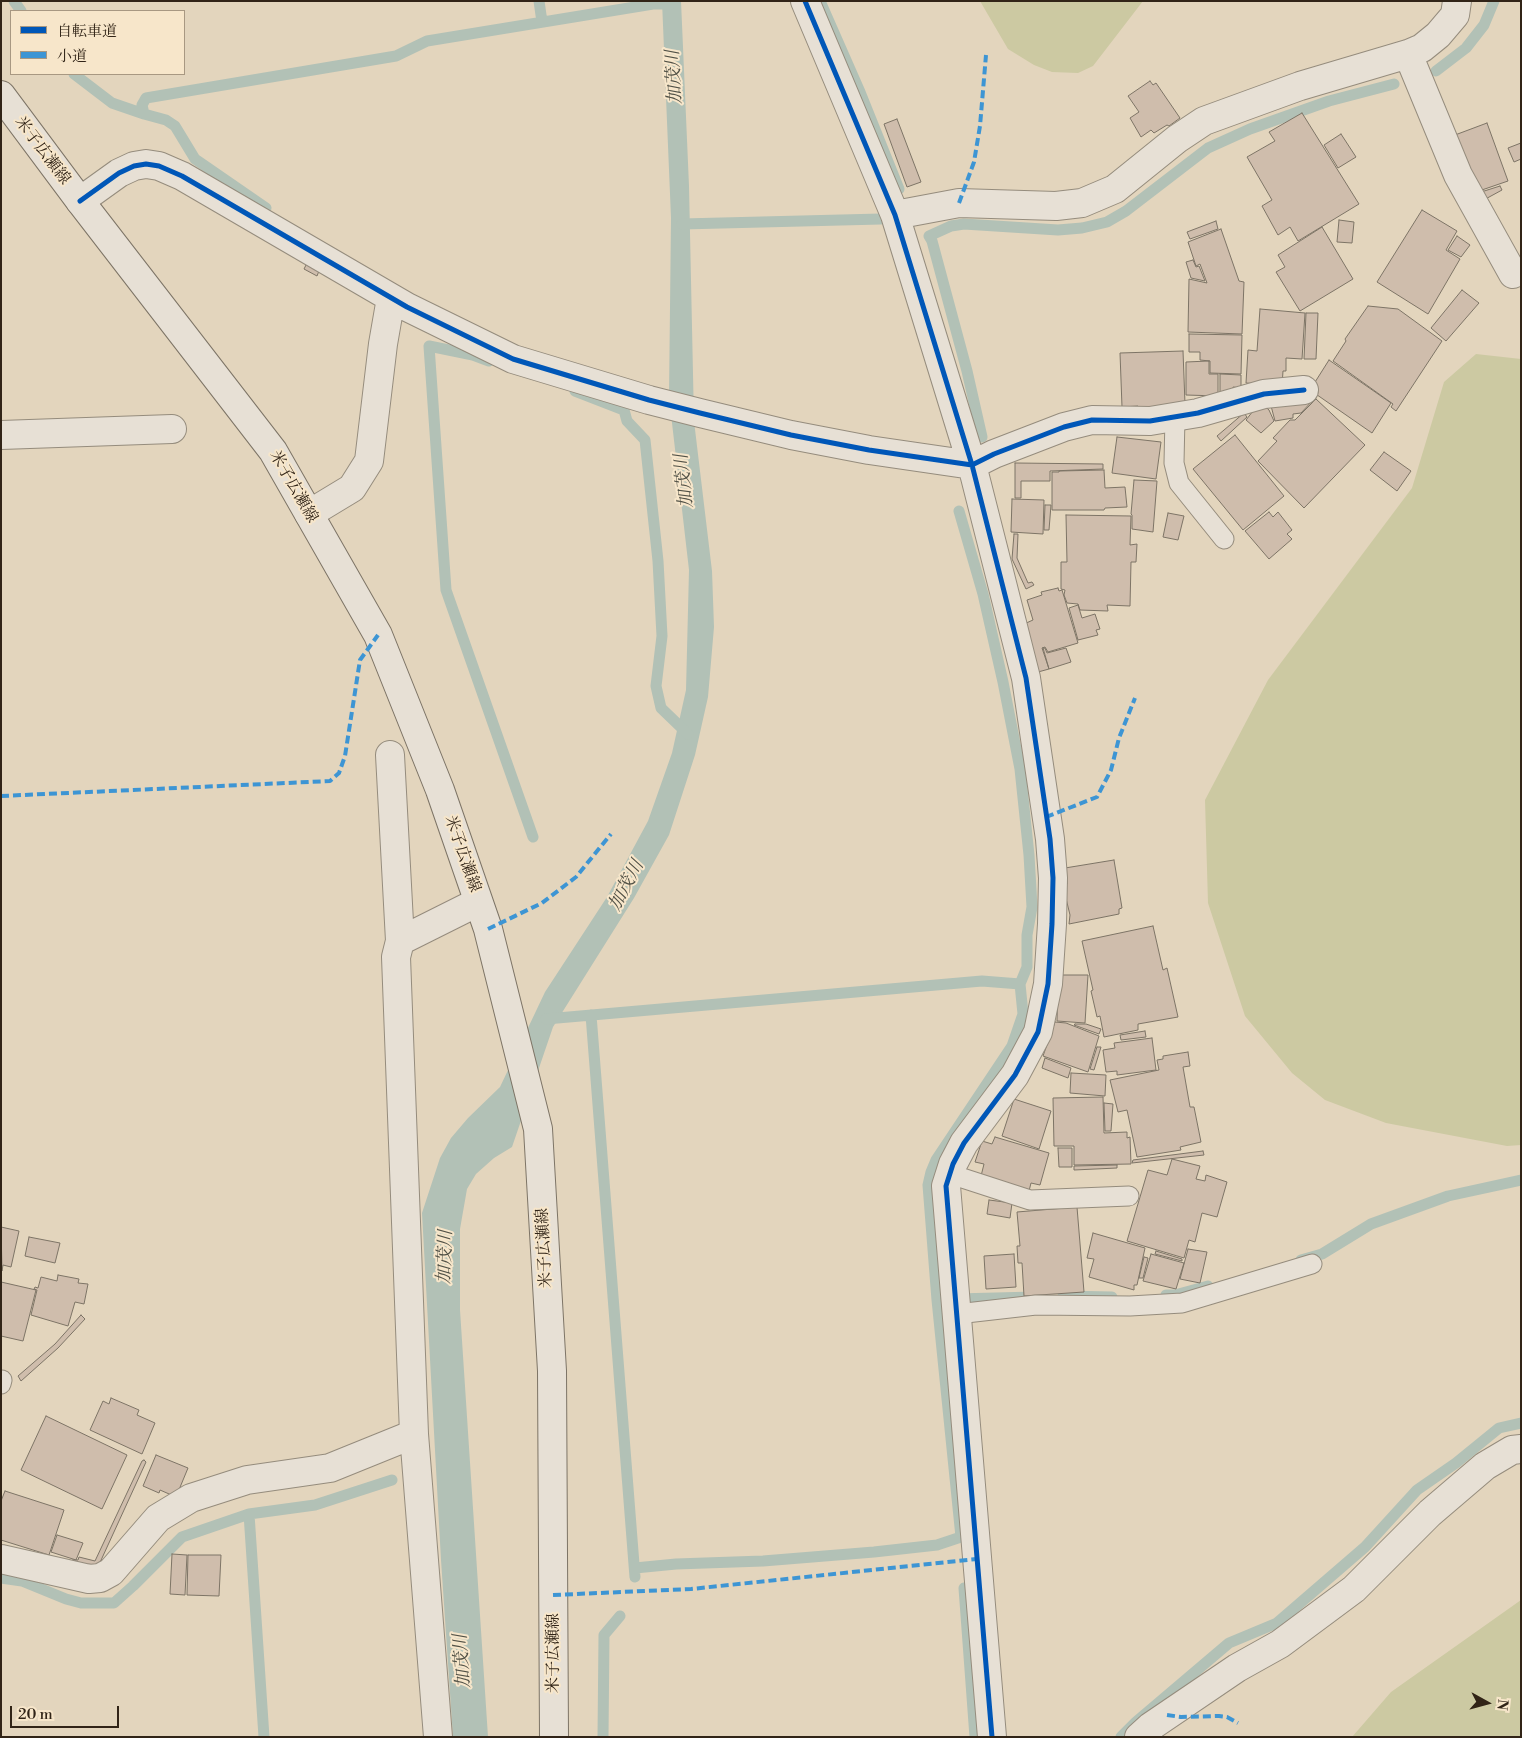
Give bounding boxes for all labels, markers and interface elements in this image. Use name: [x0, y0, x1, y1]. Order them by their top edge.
legend: [10, 10, 185, 75]
text: 自転車道: [57, 22, 117, 41]
text: 小道: [57, 47, 87, 66]
water label: 加茂川: [663, 49, 687, 105]
street label: 米子広瀬線: [10, 113, 74, 189]
street label: 米子広瀬線: [265, 448, 321, 526]
water label: 加茂川: [671, 453, 699, 509]
street label: 米子広瀬線: [440, 813, 484, 895]
water label: 加茂川: [605, 857, 649, 915]
street label: 米子広瀬線: [533, 1208, 557, 1288]
water label: 加茂川: [434, 1230, 458, 1284]
street label: 米子広瀬線: [544, 1613, 564, 1693]
water label: 加茂川: [450, 1633, 476, 1689]
north arrow: [1462, 1678, 1512, 1728]
scale bar: [12, 1696, 121, 1728]
text: N: [1492, 1698, 1511, 1711]
text: 20 m: [18, 1705, 53, 1724]

